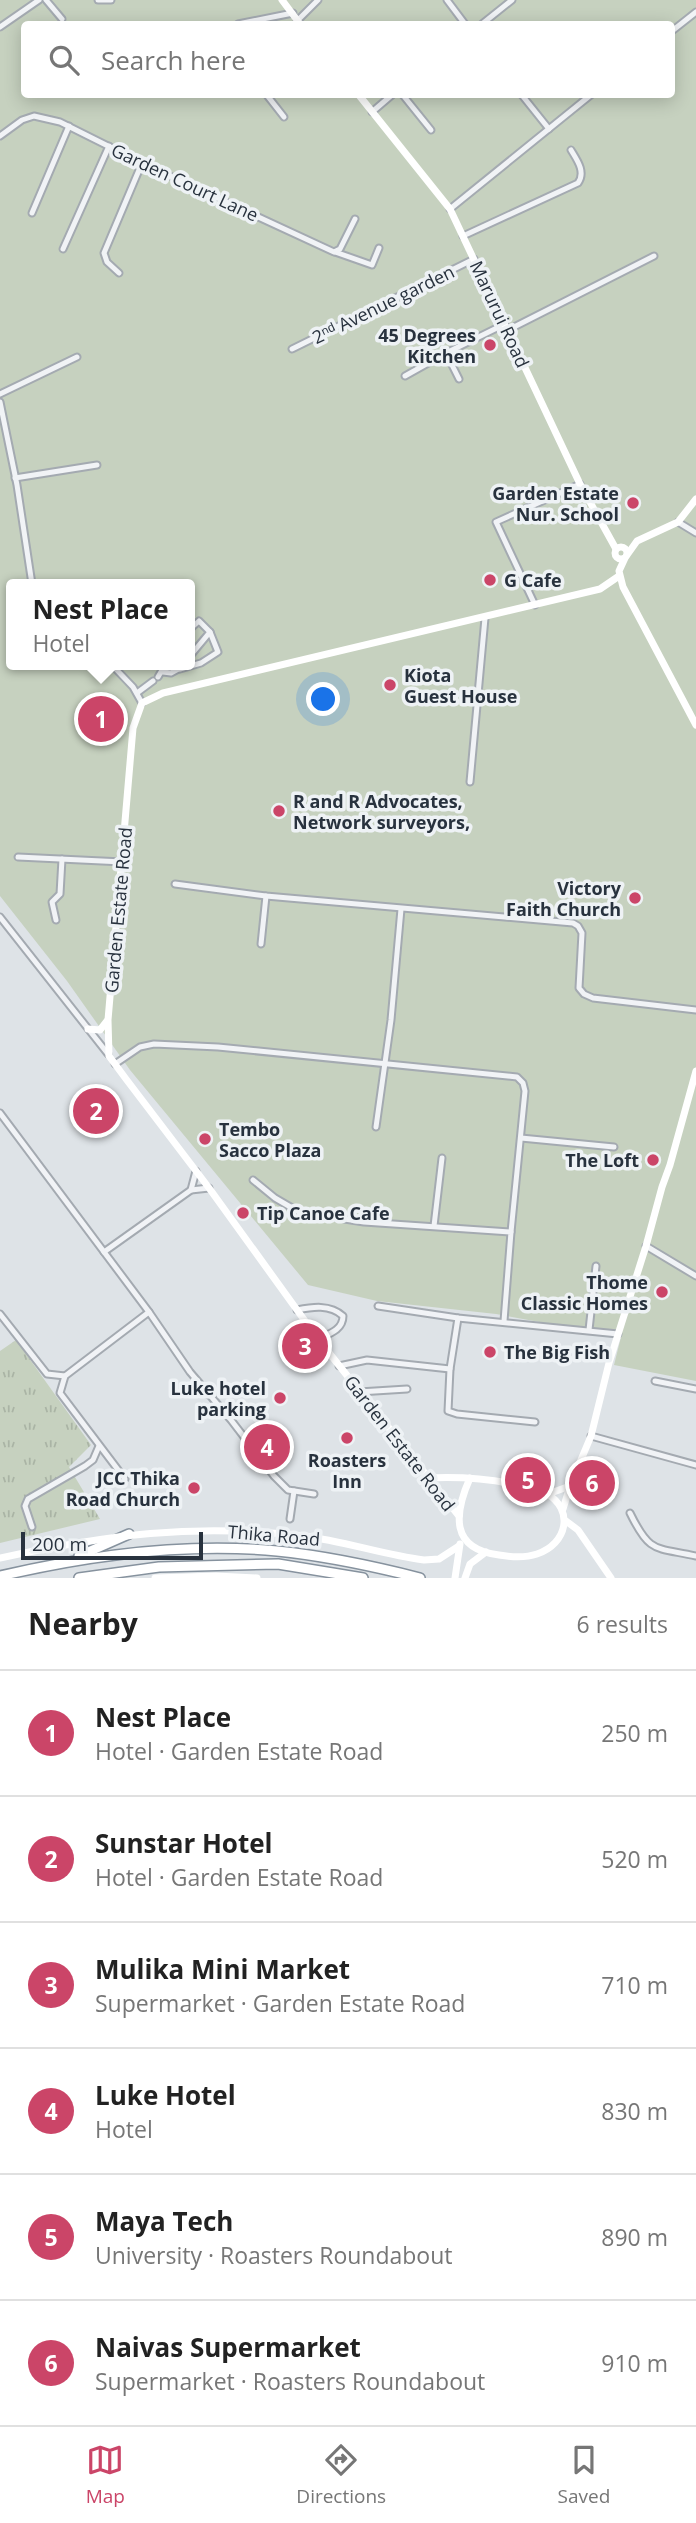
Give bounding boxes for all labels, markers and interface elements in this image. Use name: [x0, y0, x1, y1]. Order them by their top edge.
search box: [21, 21, 675, 98]
icon: search: [45, 41, 83, 79]
text: Search here: [101, 42, 246, 78]
street label: Garden Court Lane: [108, 137, 262, 227]
street label: Marurui Road: [465, 257, 535, 371]
street label: 2ⁿᵈ Avenue garden: [308, 259, 458, 349]
place label: 45 Degrees Kitchen: [378, 323, 476, 368]
marker: 45 Degrees Kitchen: [482, 337, 498, 353]
place label: Garden Estate Nur. School: [492, 481, 619, 526]
marker: Garden Estate Nur. School: [625, 495, 641, 511]
place label: G Cafe: [504, 568, 562, 592]
marker: G Cafe: [482, 572, 498, 588]
popup: [6, 579, 195, 670]
text: Nest Place: [32, 591, 169, 627]
text: Hotel: [32, 627, 90, 659]
place label: Kiota Guest House: [404, 663, 517, 708]
marker: Kiota Guest House: [382, 677, 398, 693]
your location: [306, 682, 340, 716]
pin: 1: [78, 693, 124, 745]
place label: R and R Advocates, Network surveyors,: [293, 789, 470, 834]
marker: R and R Advocates, Network surveyors,: [271, 803, 287, 819]
street label: Garden Estate Road: [99, 826, 137, 994]
place label: Victory Faith Church: [506, 876, 622, 921]
marker: Victory Faith Church: [627, 890, 643, 906]
pin: 2: [73, 1085, 119, 1137]
place label: Tembo Sacco Plaza: [219, 1117, 321, 1162]
marker: Tembo Sacco Plaza: [197, 1131, 213, 1147]
place label: The Loft: [565, 1148, 639, 1172]
marker: The Loft: [645, 1152, 661, 1168]
place label: Tip Canoe Cafe: [257, 1201, 390, 1225]
marker: Tip Canoe Cafe: [235, 1205, 251, 1221]
place label: Thome Classic Homes: [521, 1270, 648, 1315]
marker: Thome Classic Homes: [654, 1284, 670, 1300]
pin: 3: [282, 1320, 328, 1372]
place label: The Big Fish: [504, 1340, 610, 1364]
marker: The Big Fish: [482, 1344, 498, 1360]
street label: Garden Estate Road: [339, 1370, 461, 1516]
place label: Luke hotel parking: [171, 1376, 266, 1421]
marker: Luke hotel parking: [272, 1390, 288, 1406]
pin: 4: [244, 1421, 290, 1473]
marker: Roasters Inn: [339, 1430, 355, 1446]
place label: Roasters Inn: [308, 1448, 386, 1493]
pin: 5: [505, 1454, 551, 1506]
pin: 6: [569, 1457, 615, 1509]
place label: JCC Thika Road Church: [66, 1466, 180, 1511]
marker: JCC Thika Road Church: [186, 1480, 202, 1496]
street label: Thika Road: [227, 1519, 321, 1551]
scale bar: [21, 1529, 203, 1561]
text: 200 m: [32, 1531, 87, 1557]
text: Nearby: [28, 1603, 138, 1644]
text: 6 results: [577, 1608, 668, 1640]
text: Nest Place: [95, 1699, 231, 1735]
text: 1: [44, 1717, 58, 1749]
text: 250 m: [601, 1717, 668, 1749]
text: Hotel · Garden Estate Road: [95, 1735, 383, 1767]
text: Sunstar Hotel: [95, 1825, 273, 1861]
text: 2: [44, 1843, 58, 1875]
text: 520 m: [601, 1843, 668, 1875]
text: Hotel · Garden Estate Road: [95, 1861, 383, 1893]
text: Mulika Mini Market: [95, 1951, 350, 1987]
text: 3: [44, 1969, 58, 2001]
text: 710 m: [601, 1969, 668, 2001]
text: Supermarket · Garden Estate Road: [95, 1987, 465, 2019]
text: Luke Hotel: [95, 2077, 236, 2113]
text: 4: [44, 2095, 58, 2127]
text: 830 m: [601, 2095, 668, 2127]
text: Hotel: [95, 2113, 153, 2145]
text: Maya Tech: [95, 2203, 233, 2239]
text: 5: [44, 2221, 58, 2253]
text: 890 m: [601, 2221, 668, 2253]
text: University · Roasters Roundabout: [95, 2239, 453, 2271]
text: Naivas Supermarket: [95, 2329, 361, 2365]
text: 6: [44, 2347, 58, 2379]
text: 910 m: [601, 2347, 668, 2379]
text: Supermarket · Roasters Roundabout: [95, 2365, 485, 2397]
tab: Map: [86, 2441, 125, 2509]
tab: Directions: [296, 2441, 386, 2509]
tab: Saved: [558, 2441, 610, 2509]

